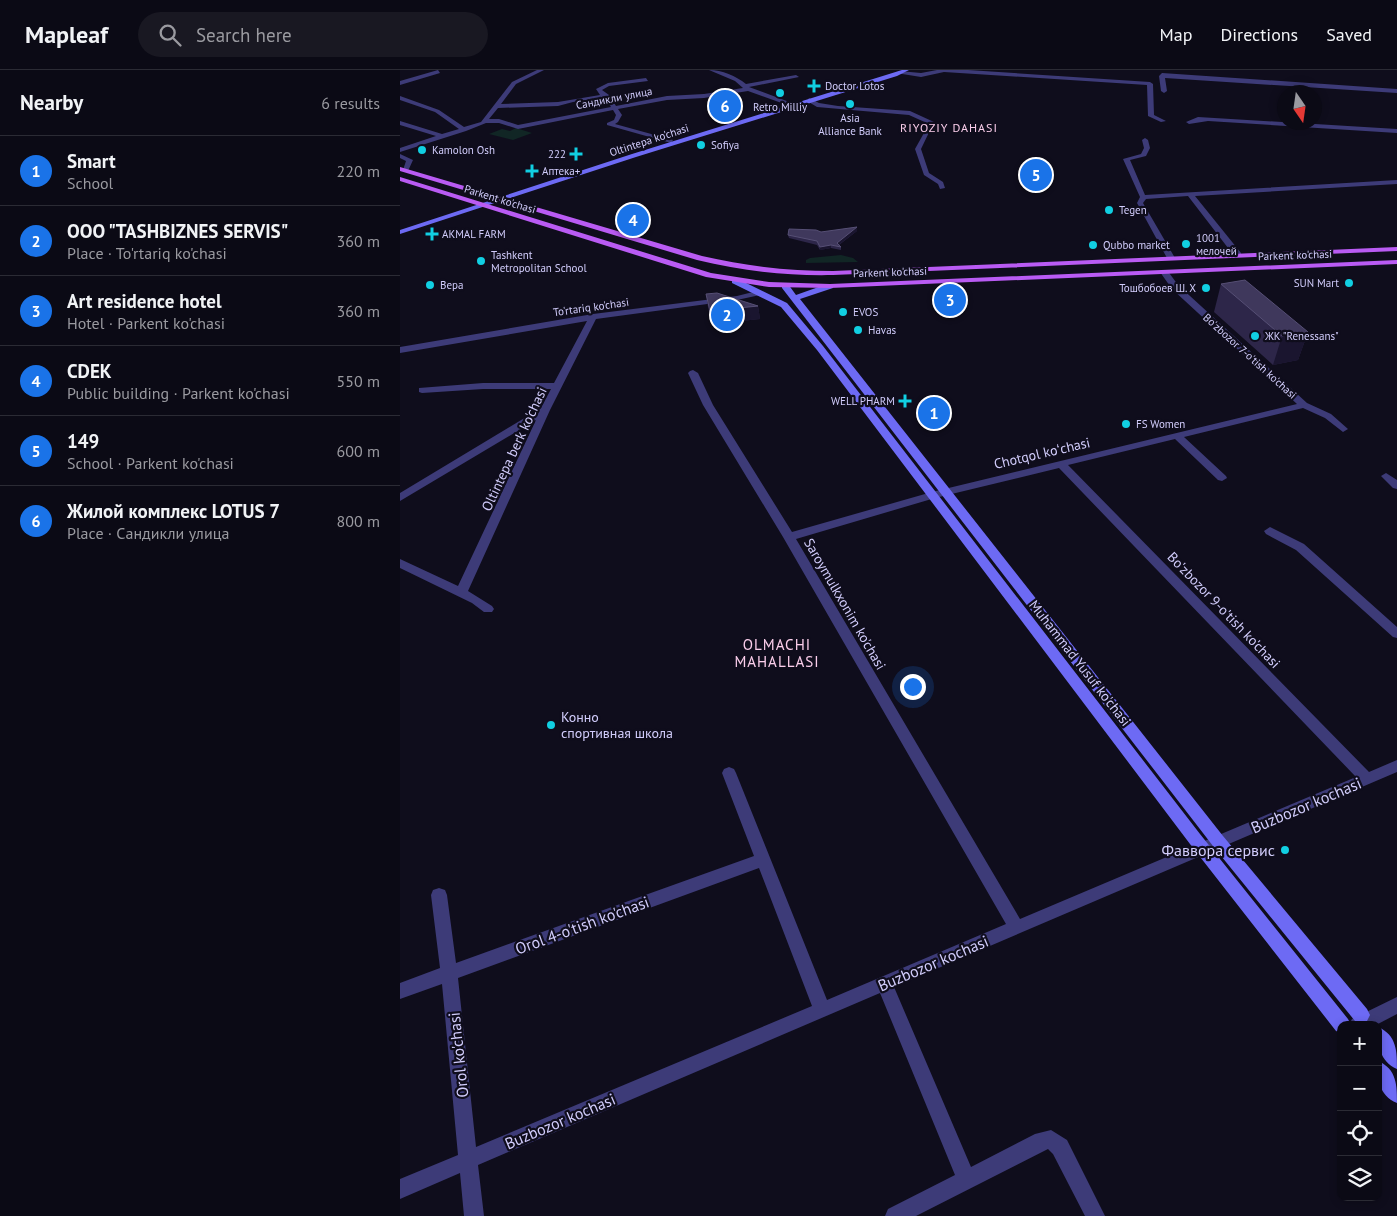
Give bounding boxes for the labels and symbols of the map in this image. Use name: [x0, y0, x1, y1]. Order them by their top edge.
marker: Doctor Lotos: [807, 79, 821, 93]
place label: Doctor Lotos: [825, 79, 885, 93]
street label: Сандикли улица: [575, 84, 653, 112]
north arrow: [1277, 85, 1322, 130]
pin: 6: [709, 87, 741, 125]
marker: Retro Milliy: [774, 87, 786, 99]
marker: Asia Alliance Bank: [844, 98, 856, 110]
place label: Retro Milliy: [753, 100, 808, 114]
place label: Asia Alliance Bank: [818, 111, 883, 138]
district label: RIYOZIY DAHASI: [900, 120, 998, 135]
street label: Oltintepa ko'chasi: [607, 121, 691, 159]
place label: Sofiya: [711, 138, 739, 152]
marker: Sofiya: [695, 139, 707, 151]
place label: Kamolon Osh: [432, 143, 495, 157]
marker: Kamolon Osh: [416, 144, 428, 156]
place label: 222: [548, 147, 566, 161]
marker: 222: [570, 148, 582, 160]
pin: 5: [1020, 156, 1052, 194]
place label: Аптека+: [542, 164, 581, 178]
marker: Аптека+: [526, 165, 538, 177]
street label: Parkent ko'chasi: [463, 181, 538, 217]
pin: 4: [617, 201, 649, 239]
place label: Tegen: [1119, 203, 1147, 217]
marker: Tegen: [1103, 204, 1115, 216]
place label: AKMAL FARM: [442, 227, 506, 241]
marker: AKMAL FARM: [426, 228, 438, 240]
place label: 1001 мелочей: [1196, 231, 1237, 258]
place label: Qubbo market: [1103, 238, 1170, 252]
marker: 1001 мелочей: [1180, 238, 1192, 250]
marker: Qubbo market: [1087, 239, 1099, 251]
street label: Parkent ko'chasi: [1258, 247, 1332, 263]
place label: Tashkent Metropolitan School: [491, 248, 587, 275]
marker: Tashkent Metropolitan School: [475, 255, 487, 267]
street label: Parkent ko'chasi: [853, 264, 927, 280]
place label: SUN Mart: [1294, 276, 1339, 290]
marker: SUN Mart: [1343, 277, 1355, 289]
place label: Вера: [440, 278, 463, 292]
marker: Вера: [424, 279, 436, 291]
pin: 3: [934, 281, 966, 319]
place label: Тошбобоев Ш. Х: [1119, 281, 1196, 295]
marker: Тошбобоев Ш. Х: [1200, 282, 1212, 294]
street label: To'rtariq ko'chasi: [552, 295, 630, 319]
pin: 2: [711, 296, 743, 334]
place label: EVOS: [853, 305, 878, 319]
marker: EVOS: [837, 306, 849, 318]
street label: Bo'zbozor 7-o'tish ko'chasi: [1200, 310, 1300, 402]
place label: Havas: [868, 323, 897, 337]
marker: Havas: [852, 324, 864, 336]
place label: ЖК "Renessans": [1264, 329, 1339, 343]
marker: ЖК "Renessans": [1249, 330, 1261, 342]
street label: Oltintepa berk ko'chasi: [477, 384, 551, 514]
place label: WELL PHARM: [831, 394, 895, 408]
pin: 1: [918, 394, 950, 432]
marker: WELL PHARM: [899, 395, 911, 407]
place label: FS Women: [1136, 417, 1185, 431]
marker: FS Women: [1120, 418, 1132, 430]
street label: Chotqol koʻchasi: [992, 433, 1092, 473]
street label: Saroymulkxonim ko'chasi: [800, 535, 890, 673]
street label: Bo'zbozor 9-o'tish ko'chasi: [1164, 548, 1284, 672]
street label: Muhammad Yusuf ko'chasi: [1025, 596, 1135, 730]
district label: OLMACHI MAHALLASI: [734, 635, 820, 671]
your location: [900, 674, 926, 700]
place label: Конно спортивная школа: [561, 708, 673, 742]
marker: Конно спортивная школа: [545, 719, 557, 731]
street label: Buzbozor kochasi: [1248, 773, 1364, 837]
place label: Фаввора сервис: [1162, 840, 1275, 860]
marker: Фаввора сервис: [1279, 844, 1291, 856]
street label: Orol 4-o'tish ko'chasi: [512, 891, 652, 959]
street label: Buzbozor kochasi: [875, 931, 991, 995]
street label: Orol ko'chasi: [444, 1011, 472, 1099]
street label: Buzbozor kochasi: [502, 1089, 618, 1153]

